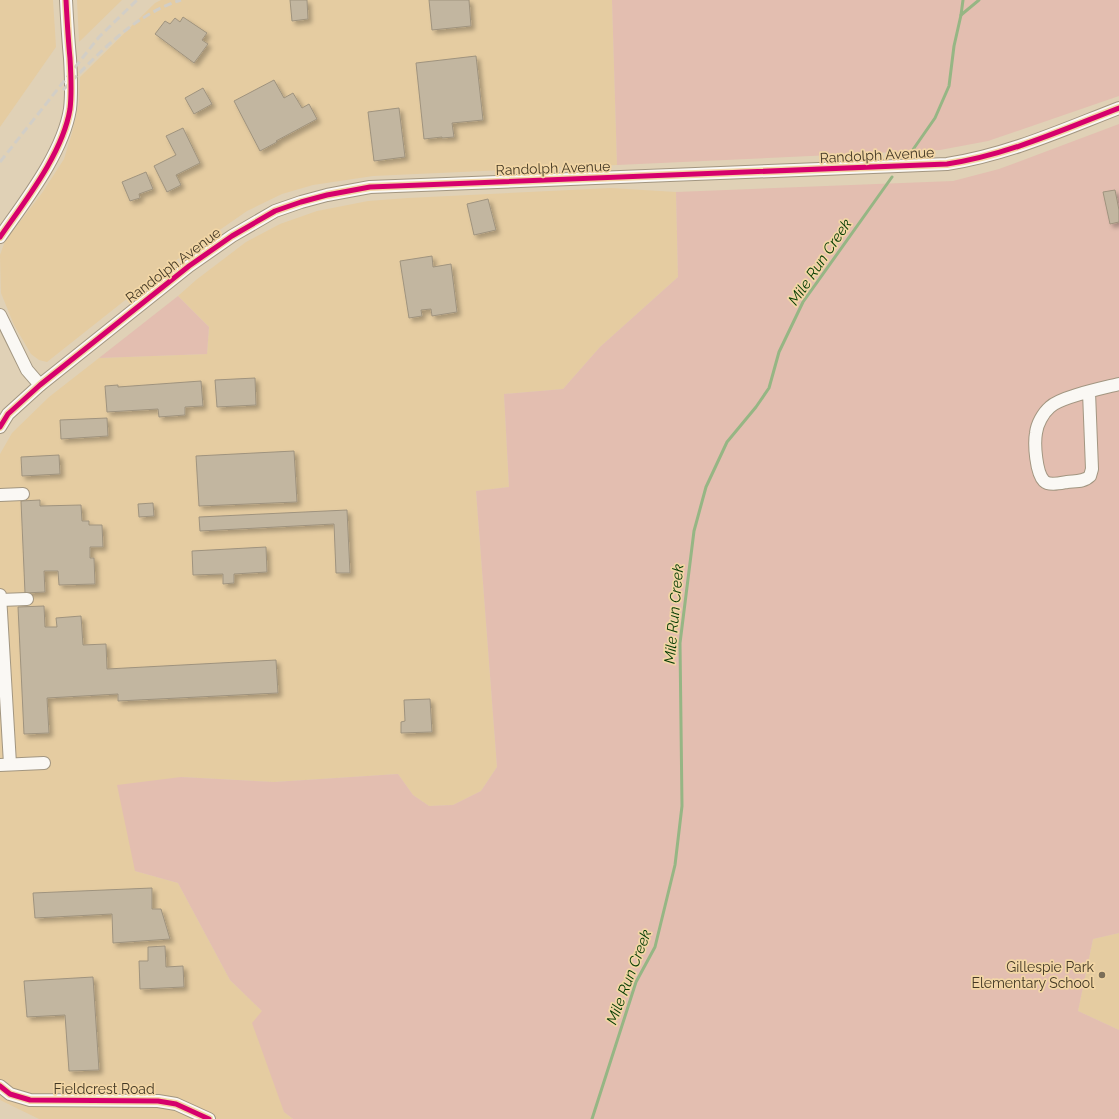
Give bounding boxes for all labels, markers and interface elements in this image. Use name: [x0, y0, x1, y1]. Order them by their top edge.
street label: Randolph Avenue: [819, 144, 935, 166]
street label: Randolph Avenue: [495, 158, 611, 178]
water label: Mile Run Creek: [785, 215, 855, 309]
street label: Randolph Avenue: [122, 224, 224, 306]
water label: Mile Run Creek: [661, 563, 687, 665]
water label: Mile Run Creek: [603, 927, 655, 1027]
place label: Gillespie Park Elementary School: [971, 959, 1095, 991]
marker: Gillespie Park Elementary School: [1097, 970, 1107, 980]
street label: Fieldcrest Road: [53, 1081, 155, 1097]

